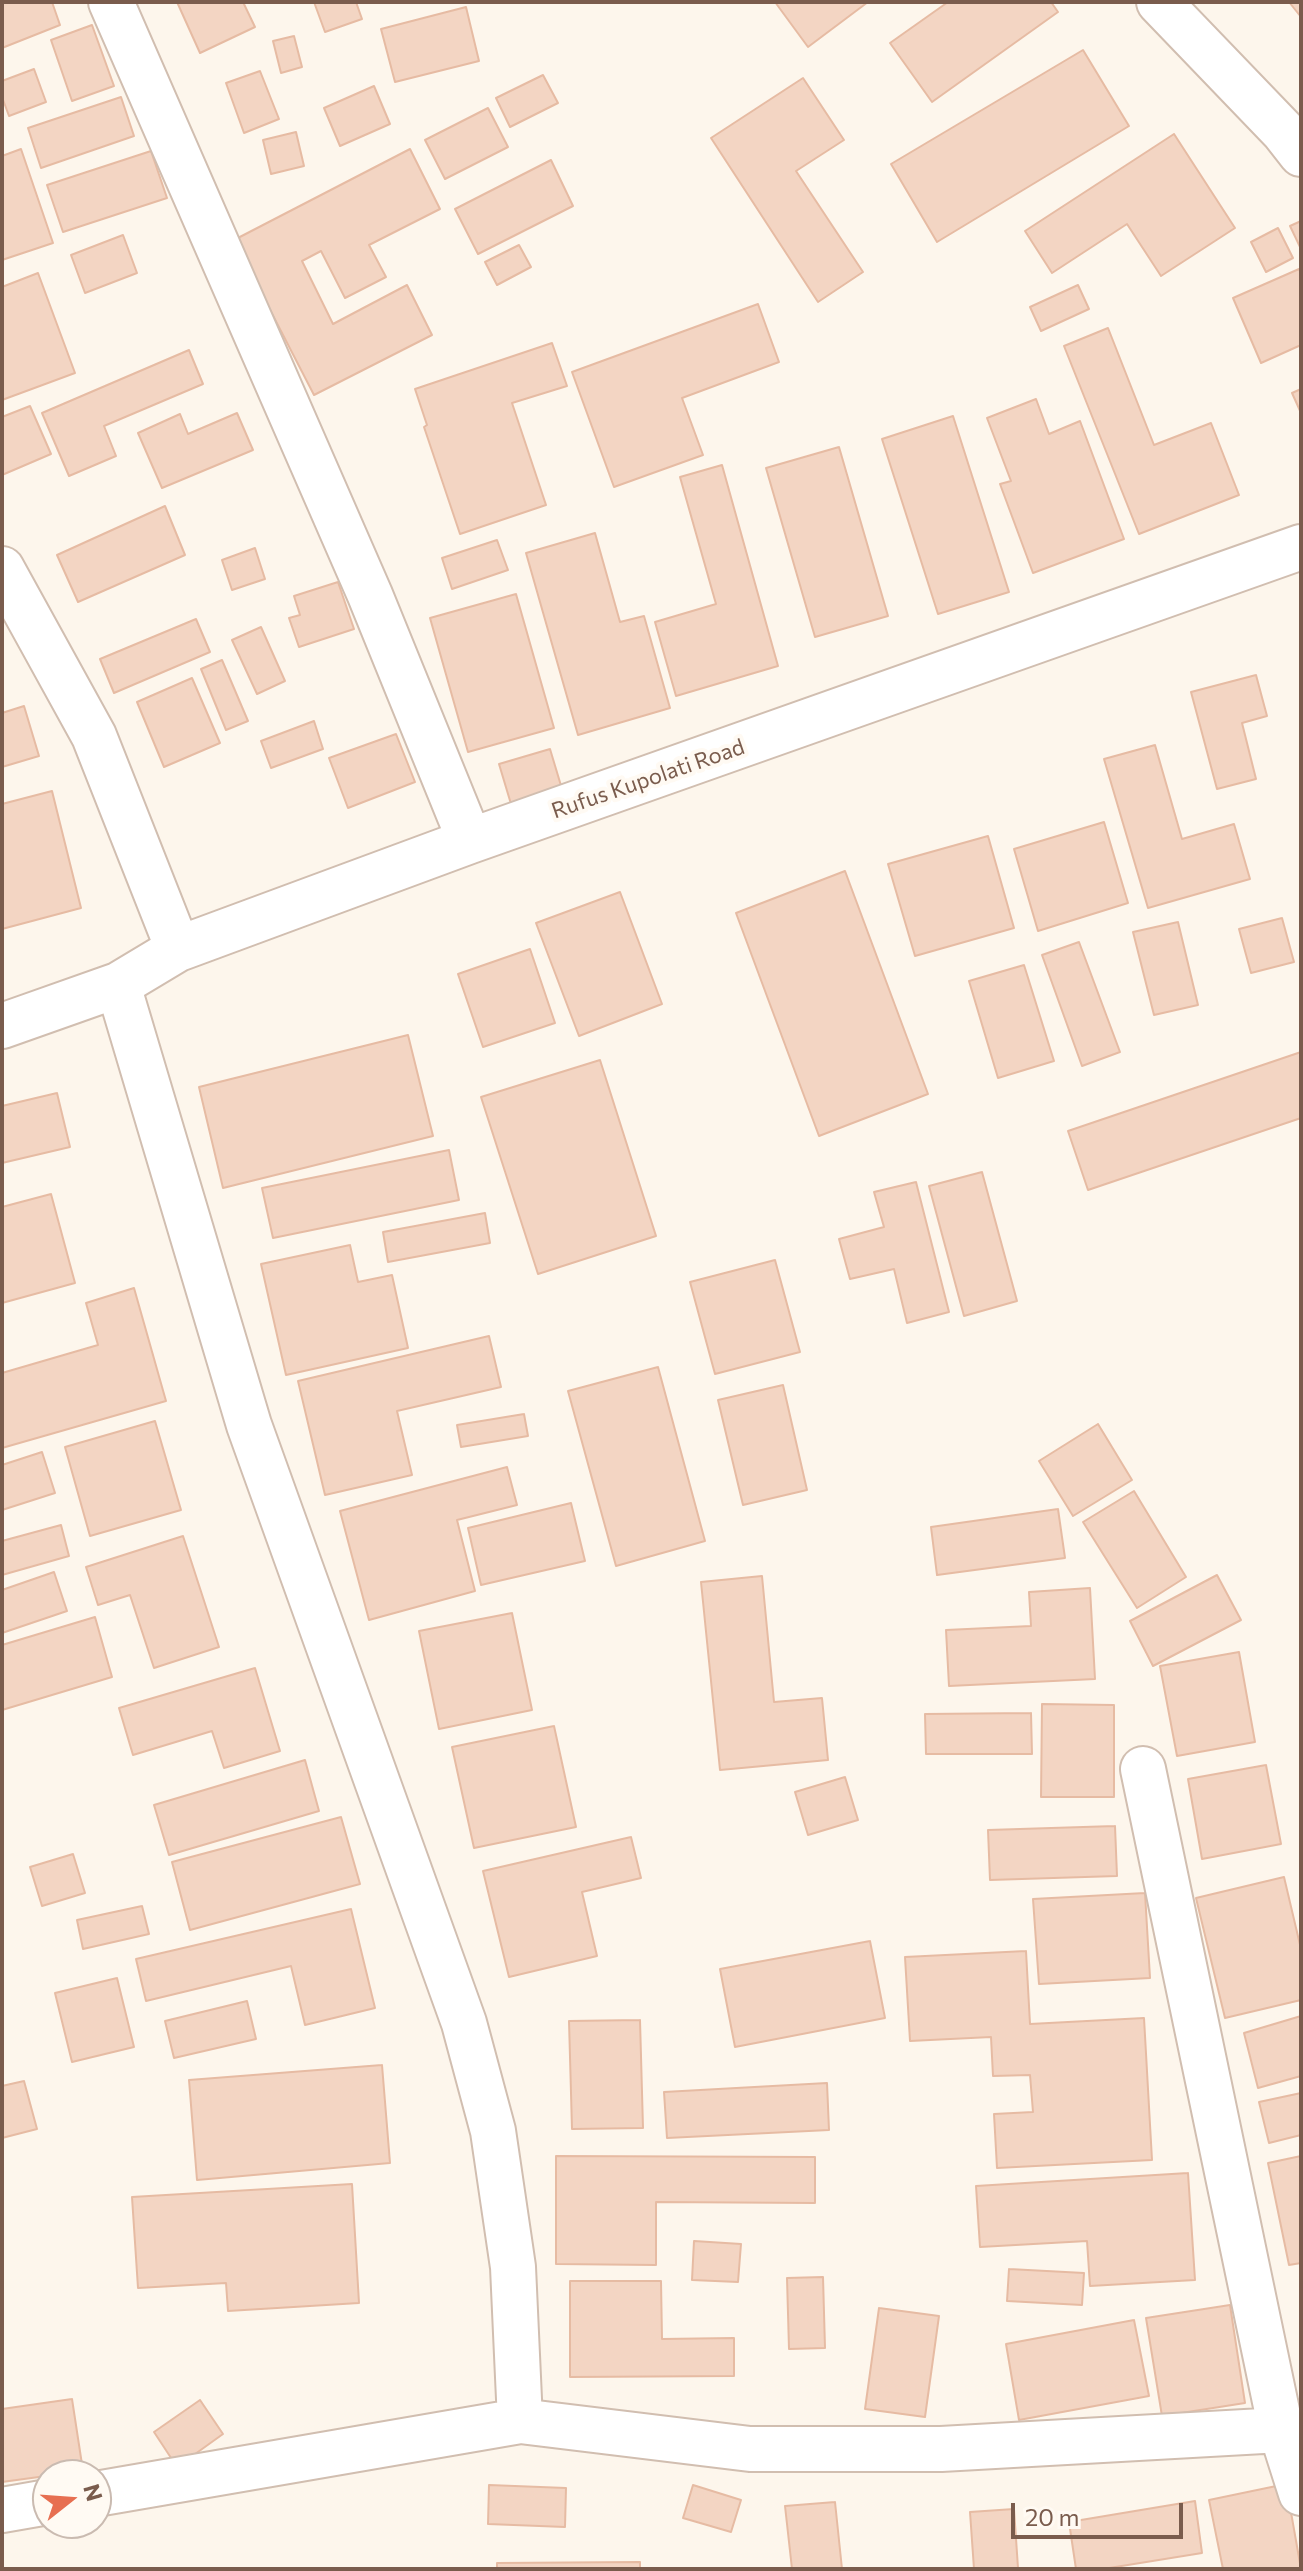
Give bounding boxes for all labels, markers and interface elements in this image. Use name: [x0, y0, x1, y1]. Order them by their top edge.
street label: Rufus Kupolati Road: [548, 734, 748, 824]
north arrow: [32, 2459, 112, 2539]
text: N: [78, 2481, 109, 2504]
scale bar: [1015, 2487, 1187, 2537]
text: 20 m: [1025, 2502, 1079, 2531]

